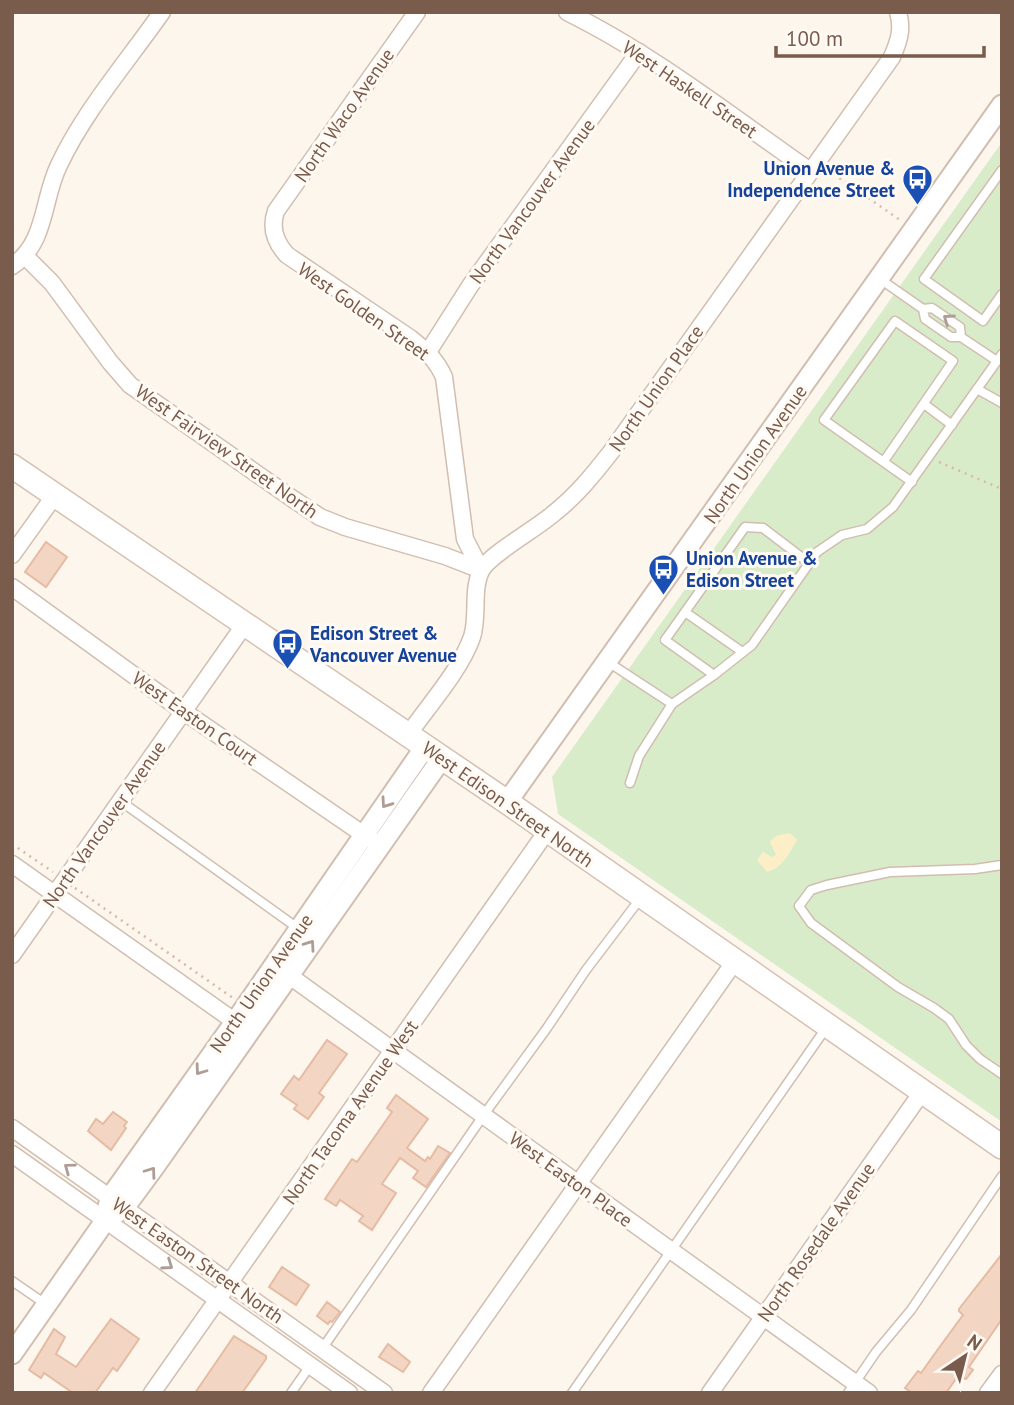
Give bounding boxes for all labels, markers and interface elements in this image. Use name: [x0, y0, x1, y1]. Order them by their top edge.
scale bar: [776, 14, 984, 58]
text: 100 m: [786, 25, 843, 52]
street label: West Haskell Street: [618, 35, 762, 143]
street label: North Waco Avenue: [289, 43, 399, 187]
street label: North Vancouver Avenue: [464, 114, 600, 288]
place label: Union Avenue & Independence Street: [727, 156, 895, 202]
bus stop icon: Union Avenue & Independence Street: [901, 162, 935, 206]
street label: West Golden Street: [293, 257, 435, 366]
one-way arrow: [943, 315, 956, 327]
street label: North Union Place: [603, 320, 709, 456]
street label: West Fairview Street North: [131, 379, 323, 523]
street label: North Union Avenue: [698, 380, 812, 528]
place label: Union Avenue & Edison Street: [686, 546, 818, 592]
bus stop icon: Union Avenue & Edison Street: [646, 552, 680, 596]
place label: Edison Street & Vancouver Avenue: [309, 621, 457, 667]
bus stop icon: Edison Street & Vancouver Avenue: [270, 627, 304, 671]
street label: West Easton Court: [128, 666, 263, 770]
street label: North Vancouver Avenue: [37, 736, 171, 912]
street label: West Edison Street North: [418, 736, 598, 872]
one-way arrow: [382, 795, 394, 808]
street label: North Union Avenue: [204, 909, 318, 1057]
one-way arrow: [302, 940, 314, 953]
street label: North Tacoma Avenue West: [277, 1015, 423, 1209]
one-way arrow: [196, 1062, 209, 1075]
street label: West Easton Place: [504, 1126, 638, 1232]
street label: North Rosedale Avenue: [752, 1158, 880, 1326]
one-way arrow: [64, 1164, 77, 1176]
one-way arrow: [143, 1167, 156, 1180]
street label: West Easton Street North: [108, 1192, 288, 1328]
one-way arrow: [160, 1257, 173, 1269]
north arrow: [930, 1321, 1000, 1391]
text: N: [963, 1329, 987, 1355]

